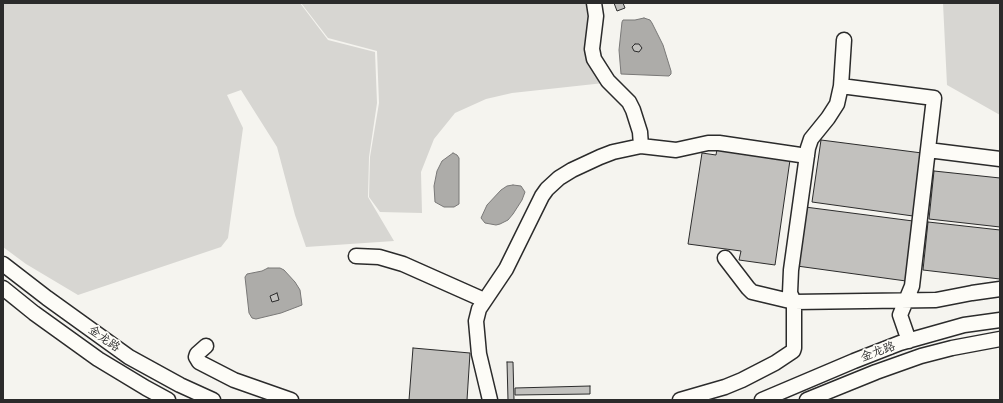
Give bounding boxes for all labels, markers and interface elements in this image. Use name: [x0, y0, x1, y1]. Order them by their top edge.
street label: 金龙路: [85, 323, 123, 355]
street label: 金龙路: [859, 339, 897, 365]

